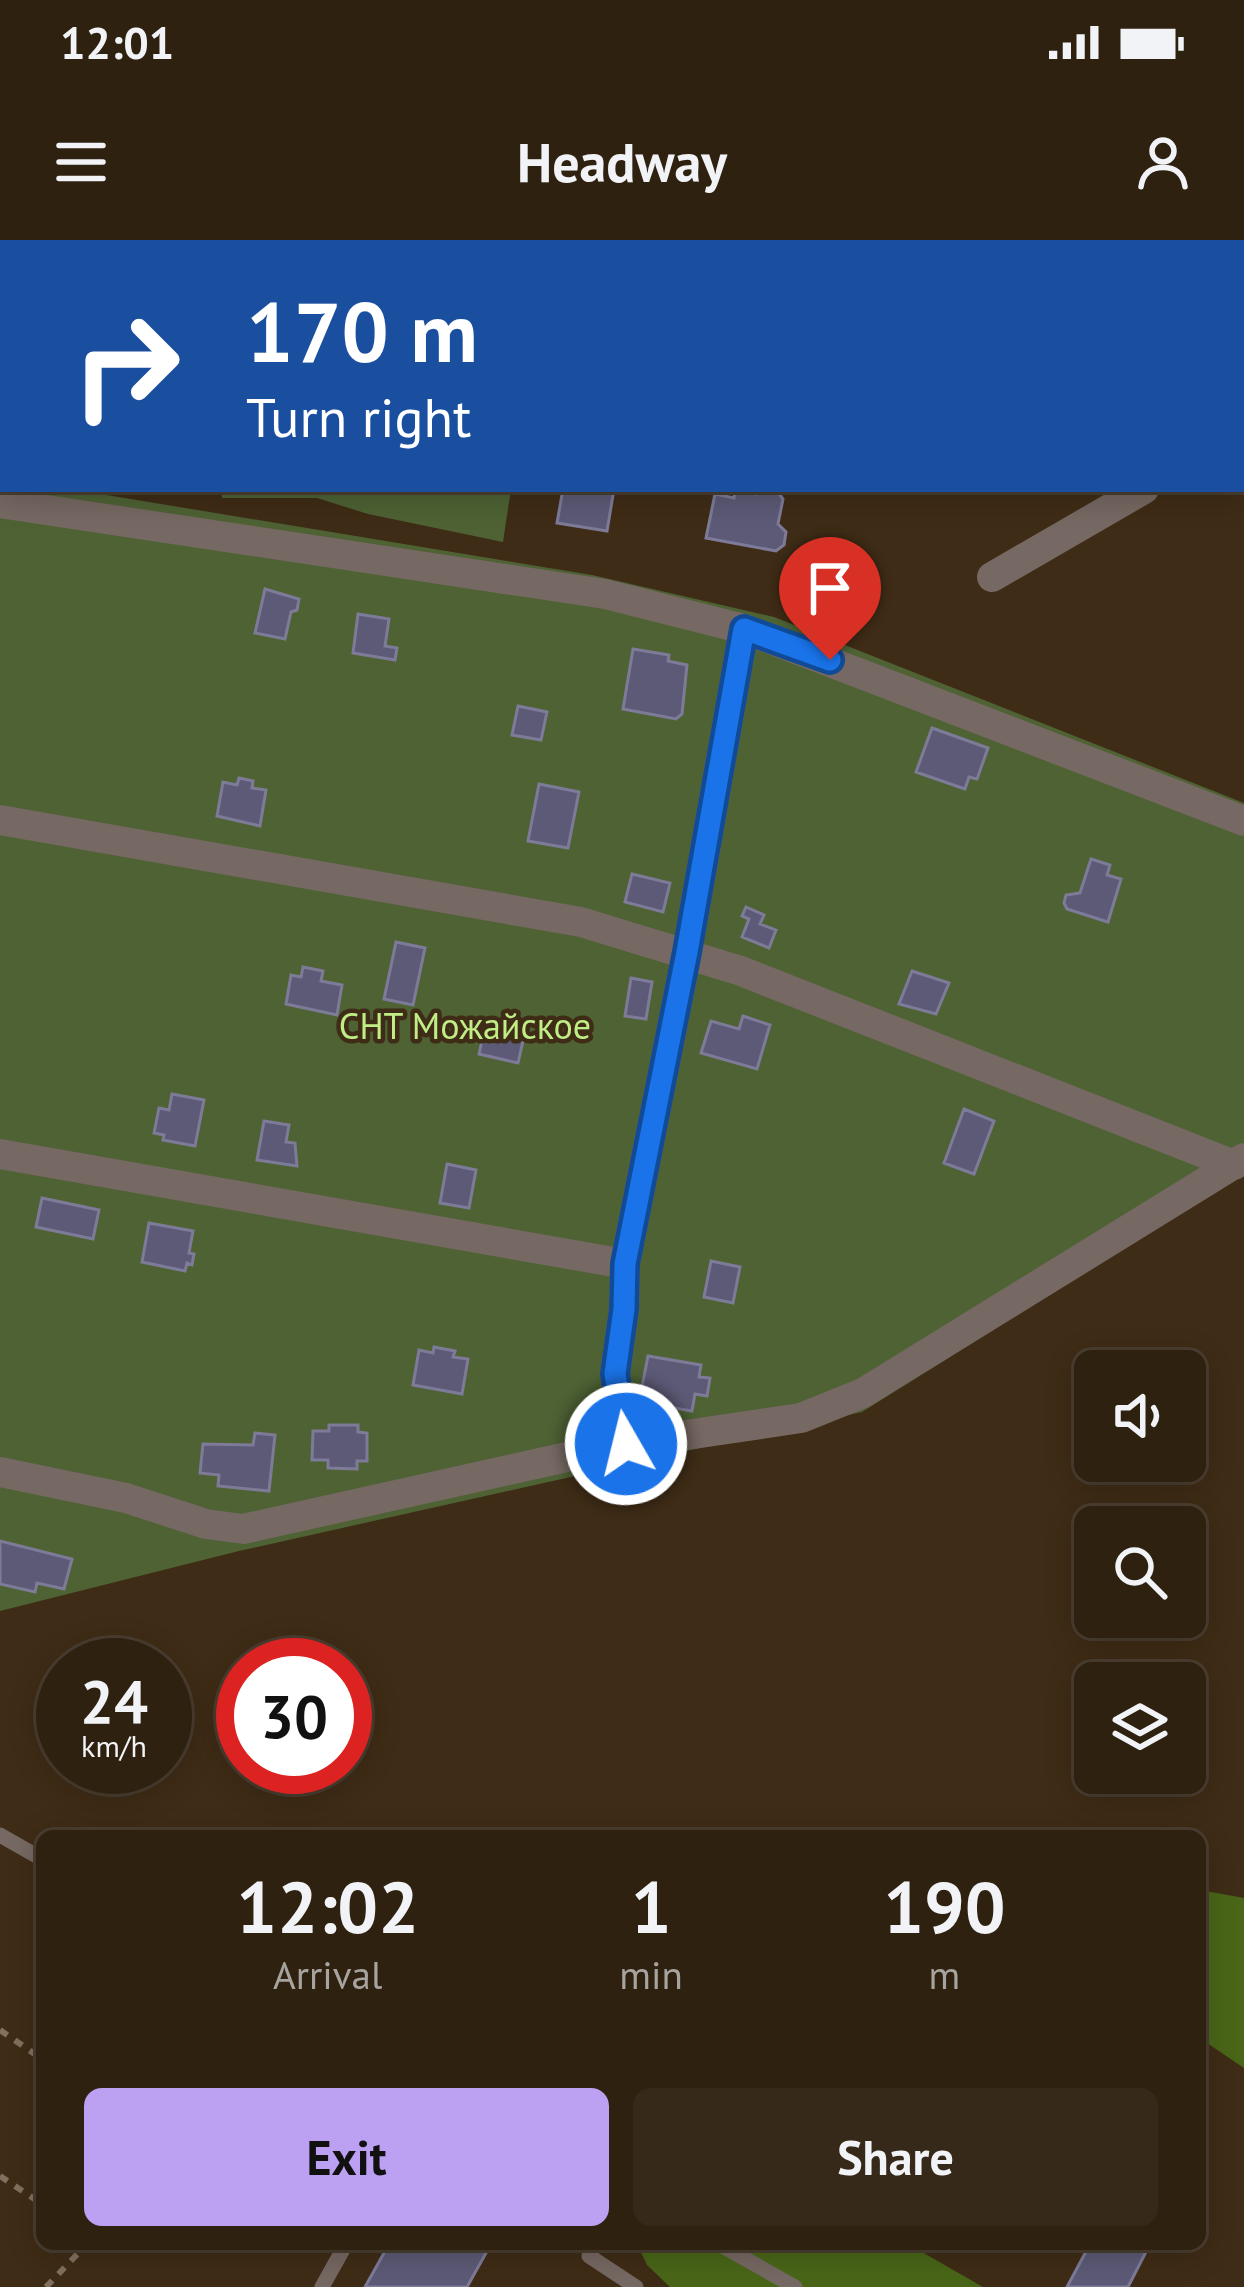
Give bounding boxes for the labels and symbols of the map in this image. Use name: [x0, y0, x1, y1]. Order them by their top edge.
pin: [779, 537, 881, 660]
park label: СНТ Можайское: [339, 1002, 591, 1049]
position arrow: [563, 1381, 689, 1507]
speed limit sign: 30: [216, 1638, 372, 1794]

